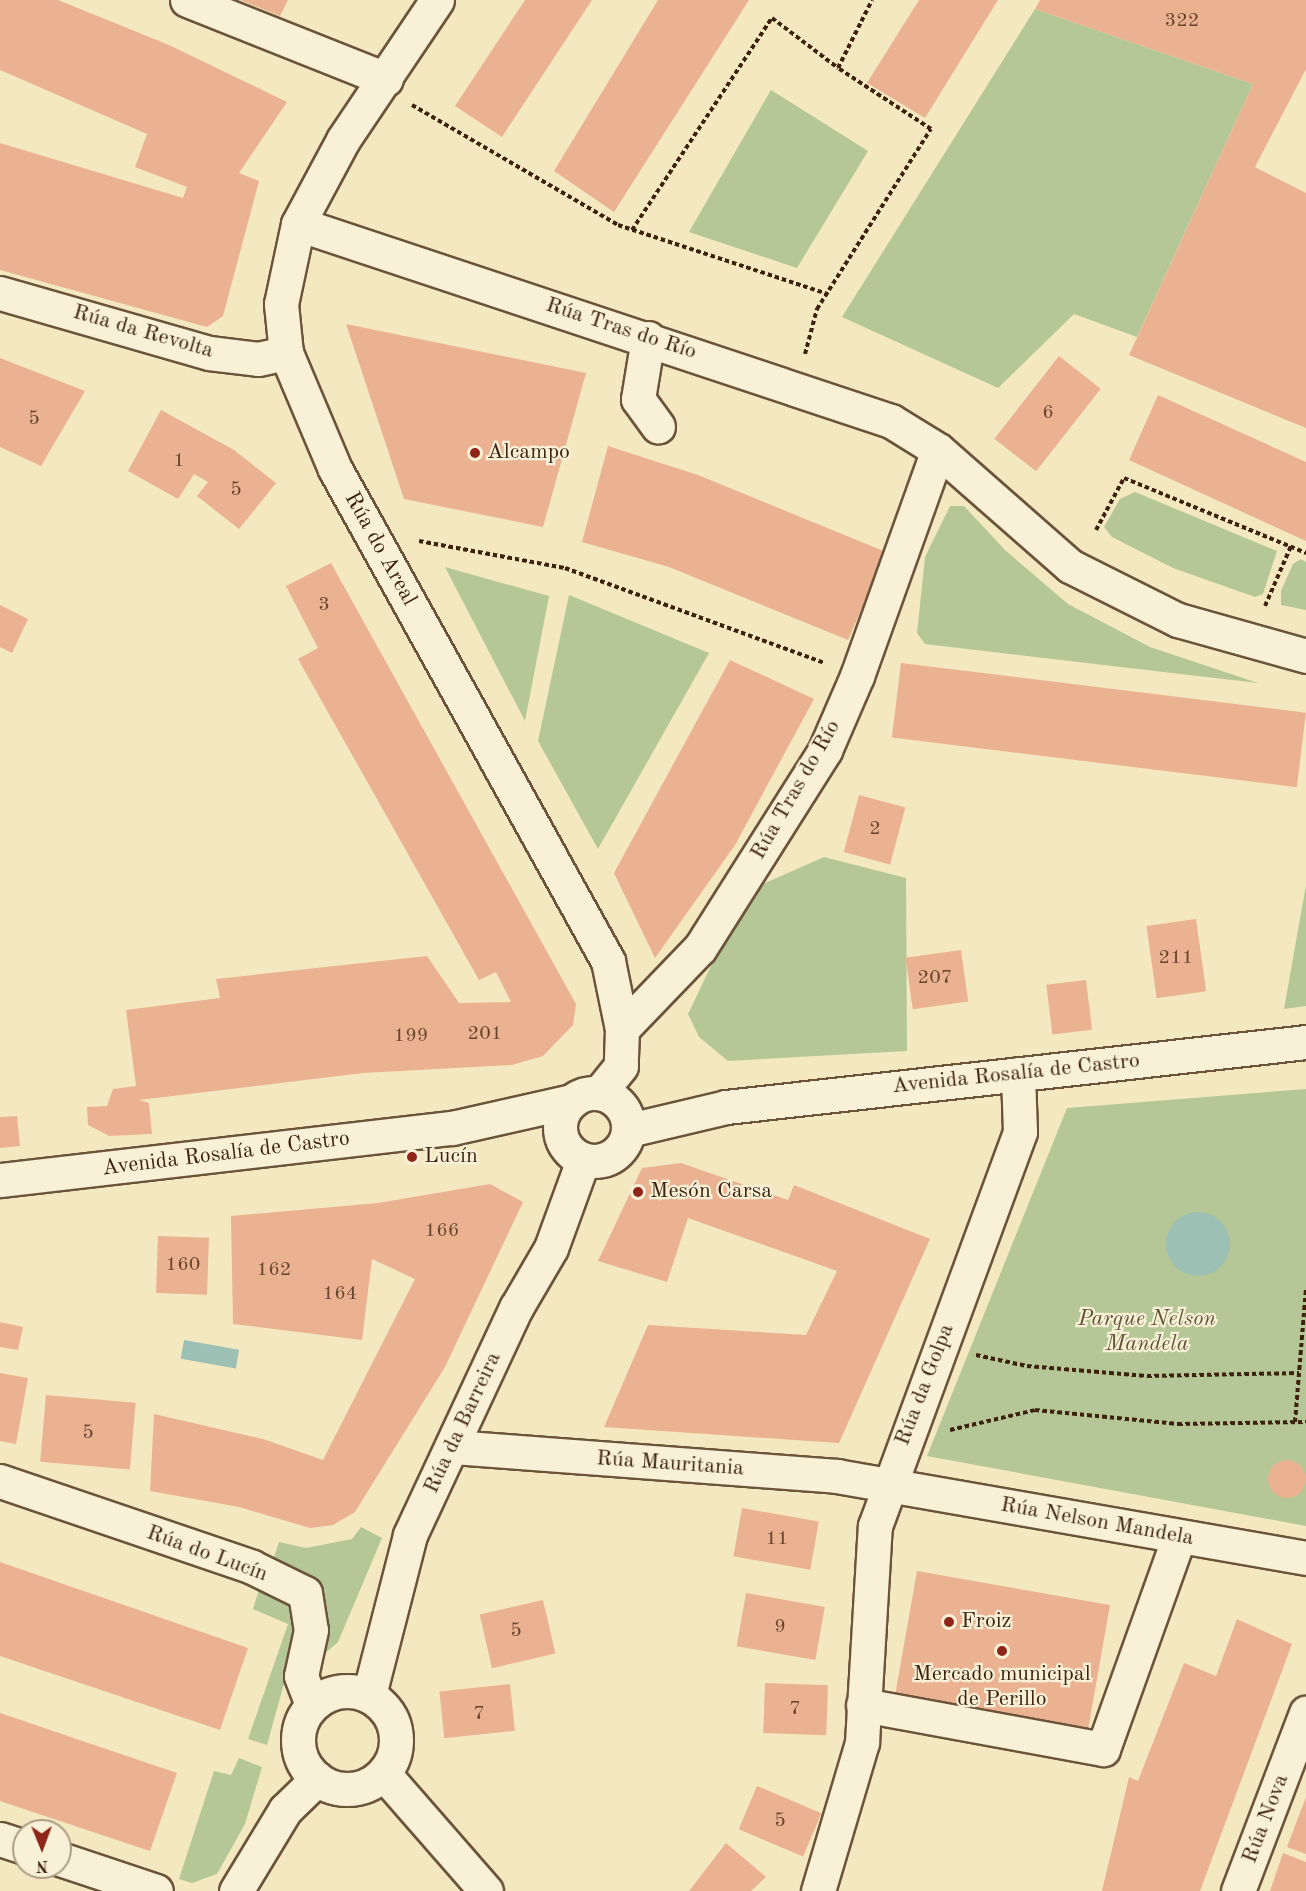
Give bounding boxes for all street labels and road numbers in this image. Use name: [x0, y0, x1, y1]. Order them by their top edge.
street label: Rúa Tras do Río: [542, 292, 700, 366]
street label: Rúa da Revolta: [70, 299, 216, 365]
street label: Rúa do Areal: [338, 488, 422, 610]
street label: Rúa Tras do Río: [745, 715, 847, 865]
street label: Avenida Rosalía de Castro: [891, 1048, 1141, 1100]
street label: Avenida Rosalía de Castro: [101, 1126, 351, 1182]
street label: Rúa da Golpa: [890, 1321, 960, 1449]
street label: Rúa da Barreira: [419, 1348, 507, 1498]
street label: Rúa Mauritania: [595, 1446, 745, 1482]
street label: Rúa Nelson Mandela: [998, 1492, 1196, 1552]
street label: Rúa do Lucín: [143, 1520, 271, 1588]
street label: Rúa Nova: [1237, 1771, 1295, 1867]

